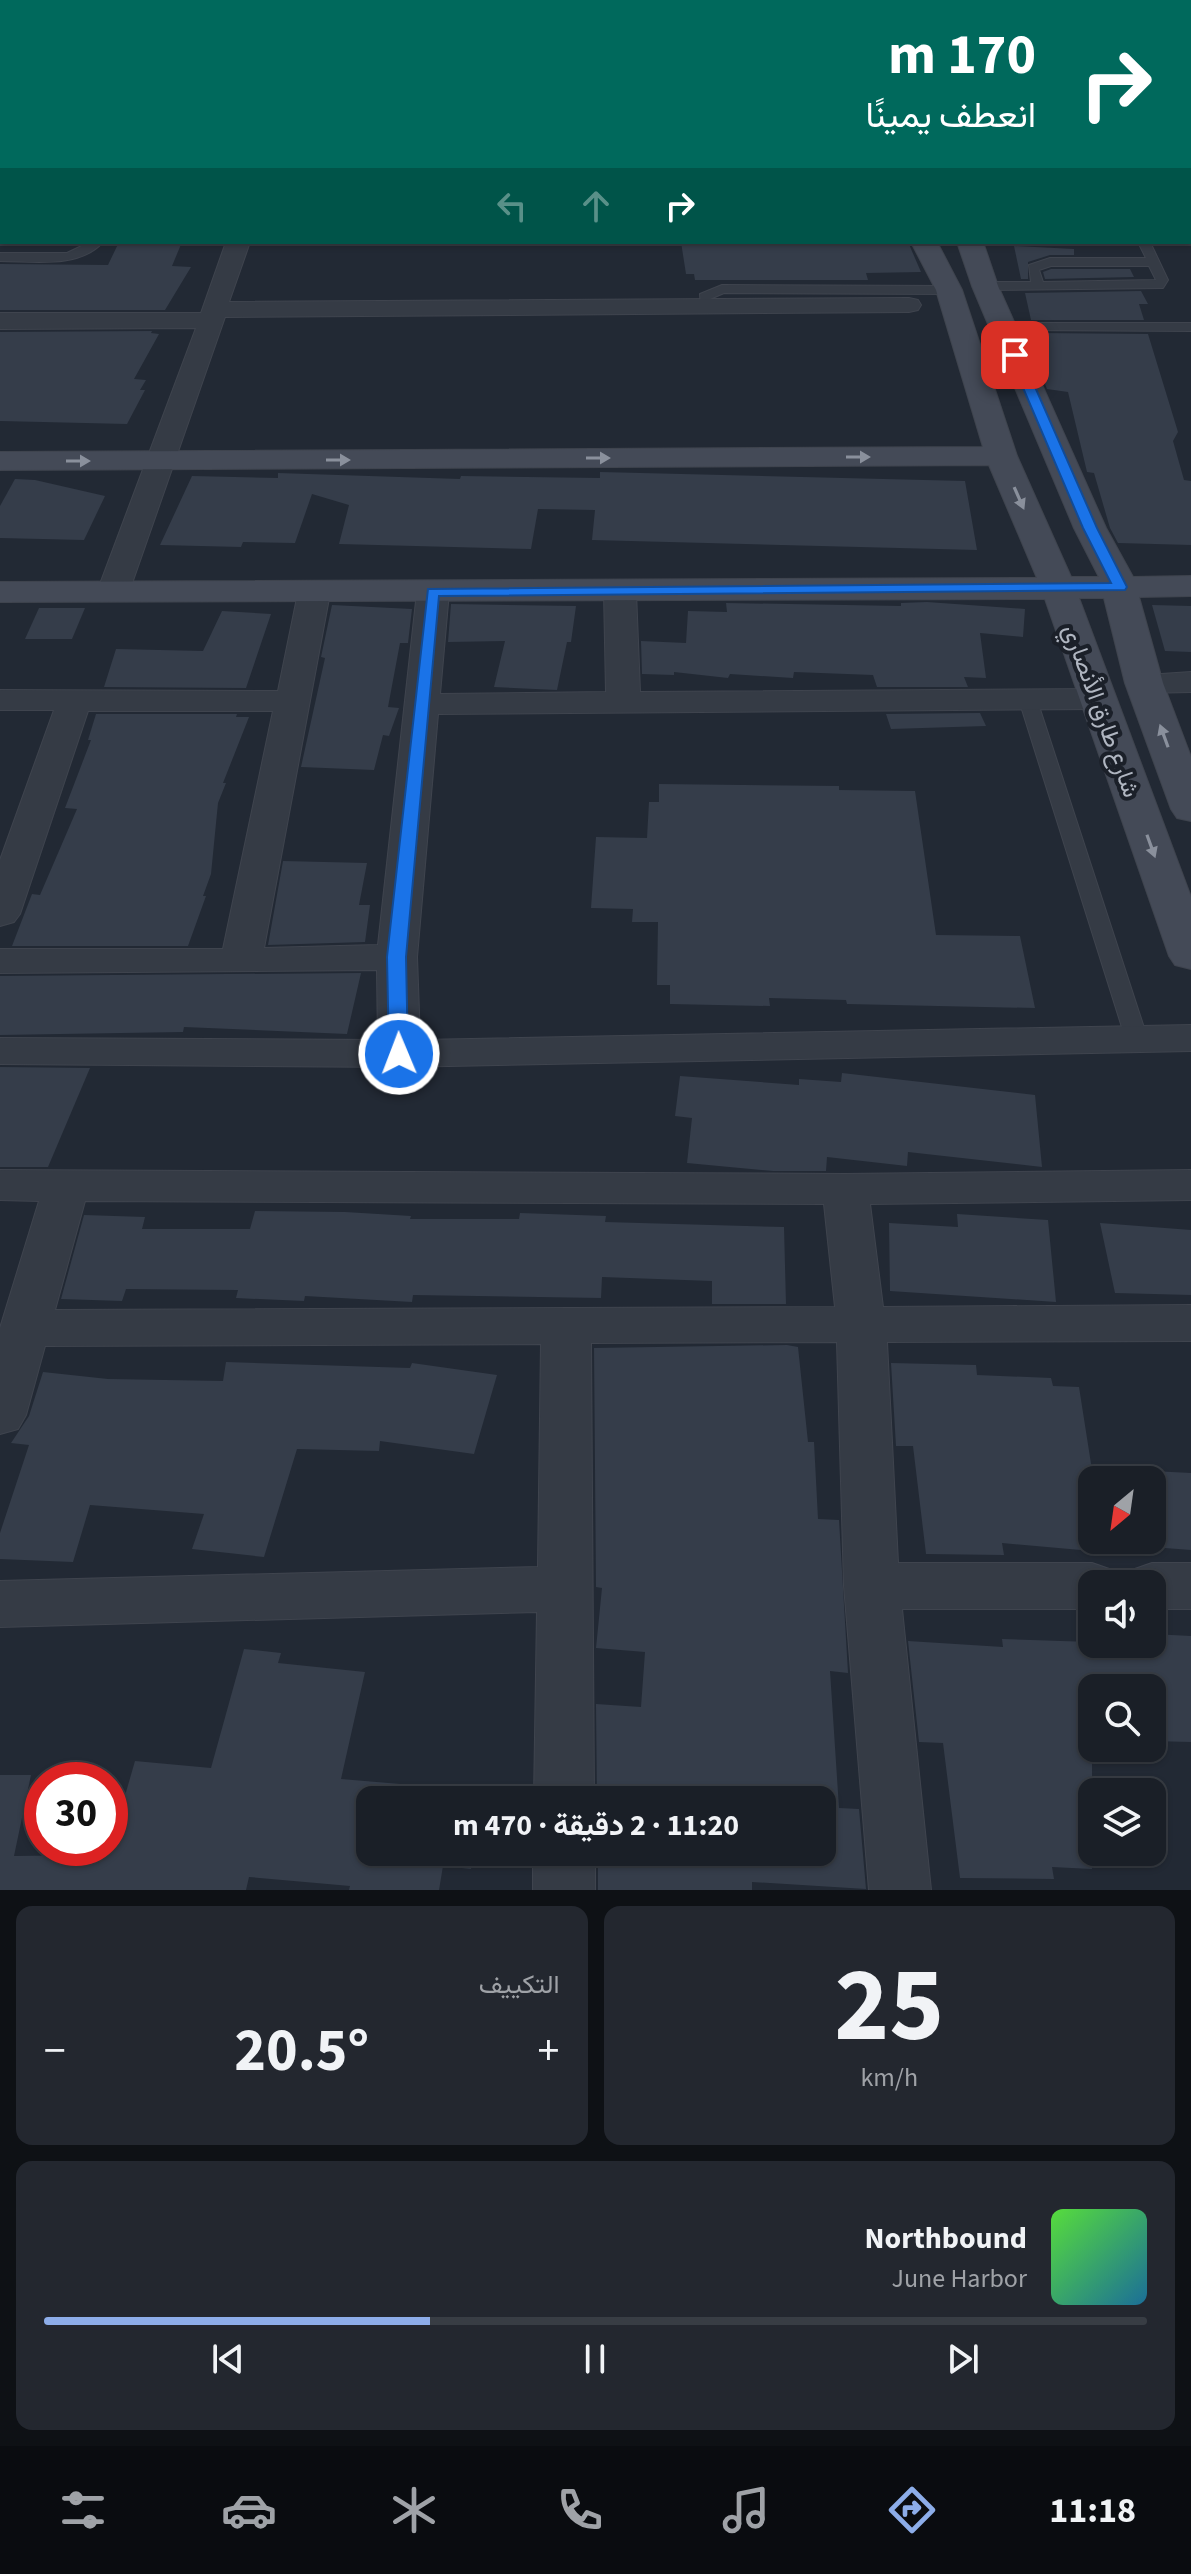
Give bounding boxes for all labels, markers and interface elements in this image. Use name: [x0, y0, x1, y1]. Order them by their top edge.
text: 170 m: [888, 16, 1036, 95]
icon: right: [1064, 32, 1168, 136]
text: انعطف يمينًا: [865, 90, 1036, 141]
icon: left: [490, 184, 534, 228]
icon: ahead: [574, 184, 618, 228]
icon: right: [658, 184, 702, 228]
pin: [981, 321, 1049, 389]
icon: arrive: [993, 333, 1037, 377]
one-way arrow: [846, 451, 871, 463]
one-way arrow: [586, 452, 611, 464]
one-way arrow: [326, 454, 351, 466]
one-way arrow: [66, 455, 91, 467]
one-way arrow: [1013, 486, 1026, 510]
street label: شارع طارق الأنصاري: [1052, 619, 1149, 803]
one-way arrow: [1157, 724, 1170, 748]
one-way arrow: [1145, 834, 1157, 858]
position arrow: [357, 1012, 441, 1096]
north arrow: [1078, 1466, 1166, 1554]
map controls: [1078, 1466, 1166, 1866]
button: sound: [1078, 1570, 1166, 1658]
button: search: [1078, 1674, 1166, 1762]
speed limit sign: 30: [24, 1762, 128, 1866]
button: layers: [1078, 1778, 1166, 1866]
text: 11:20 · 2 دقيقة · 470 m: [453, 1804, 739, 1847]
text: 25: [834, 1933, 944, 2081]
text: التكييف: [479, 1966, 560, 2003]
text: 20.5°: [234, 2009, 369, 2094]
text: −: [44, 2020, 66, 2083]
text: +: [538, 2020, 559, 2083]
text: km/h: [860, 2059, 918, 2096]
text: Northbound: [865, 2217, 1027, 2260]
text: June Harbor: [892, 2260, 1027, 2297]
icon: previous: [206, 2337, 250, 2381]
icon: pause: [573, 2337, 617, 2381]
icon: next: [941, 2337, 985, 2381]
icon: filters: [55, 2482, 111, 2538]
icon: car: [221, 2482, 277, 2538]
icon: climate: [386, 2482, 442, 2538]
icon: phone: [552, 2482, 608, 2538]
icon: music: [718, 2482, 774, 2538]
icon: directions: [884, 2482, 940, 2538]
text: 11:18: [1049, 2485, 1136, 2536]

